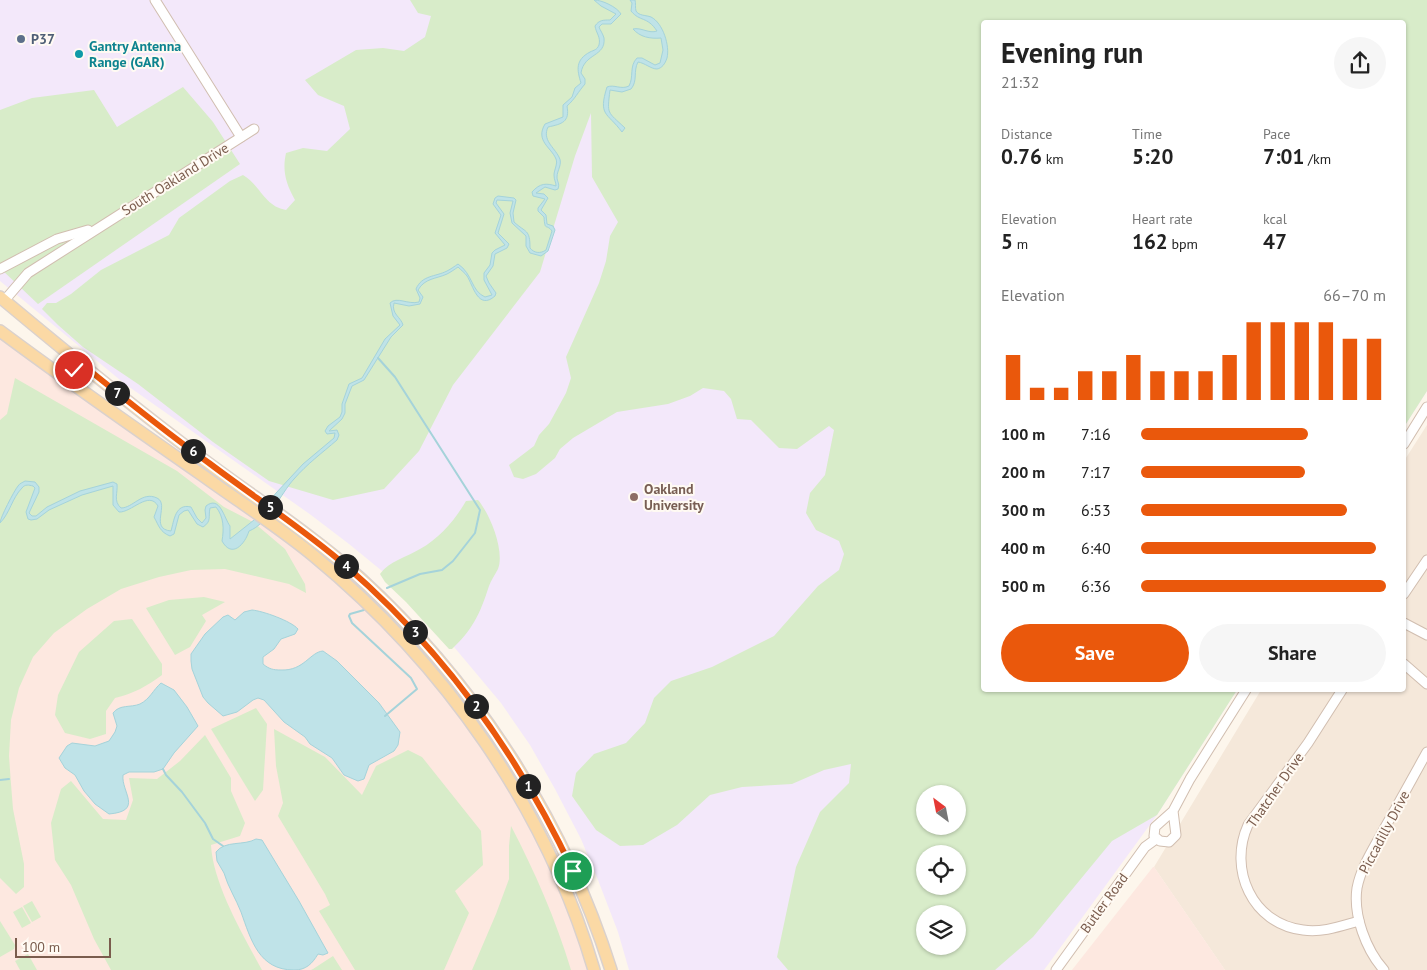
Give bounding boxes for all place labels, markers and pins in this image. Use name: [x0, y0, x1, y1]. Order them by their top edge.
place label: P37: [31, 30, 55, 48]
marker: P37: [15, 33, 27, 45]
place label: Gantry Antenna Range (GAR): [89, 37, 181, 71]
marker: Gantry Antenna Range (GAR): [73, 48, 85, 60]
pin: [53, 349, 95, 391]
pin: 7: [104, 380, 130, 406]
pin: 6: [180, 438, 206, 464]
place label: Oakland University: [644, 480, 704, 514]
marker: Oakland University: [628, 491, 640, 503]
pin: 5: [258, 494, 282, 520]
pin: 4: [334, 554, 358, 578]
pin: 3: [402, 620, 428, 644]
pin: 2: [464, 694, 488, 718]
pin: 1: [516, 774, 540, 798]
pin: [552, 850, 594, 892]

